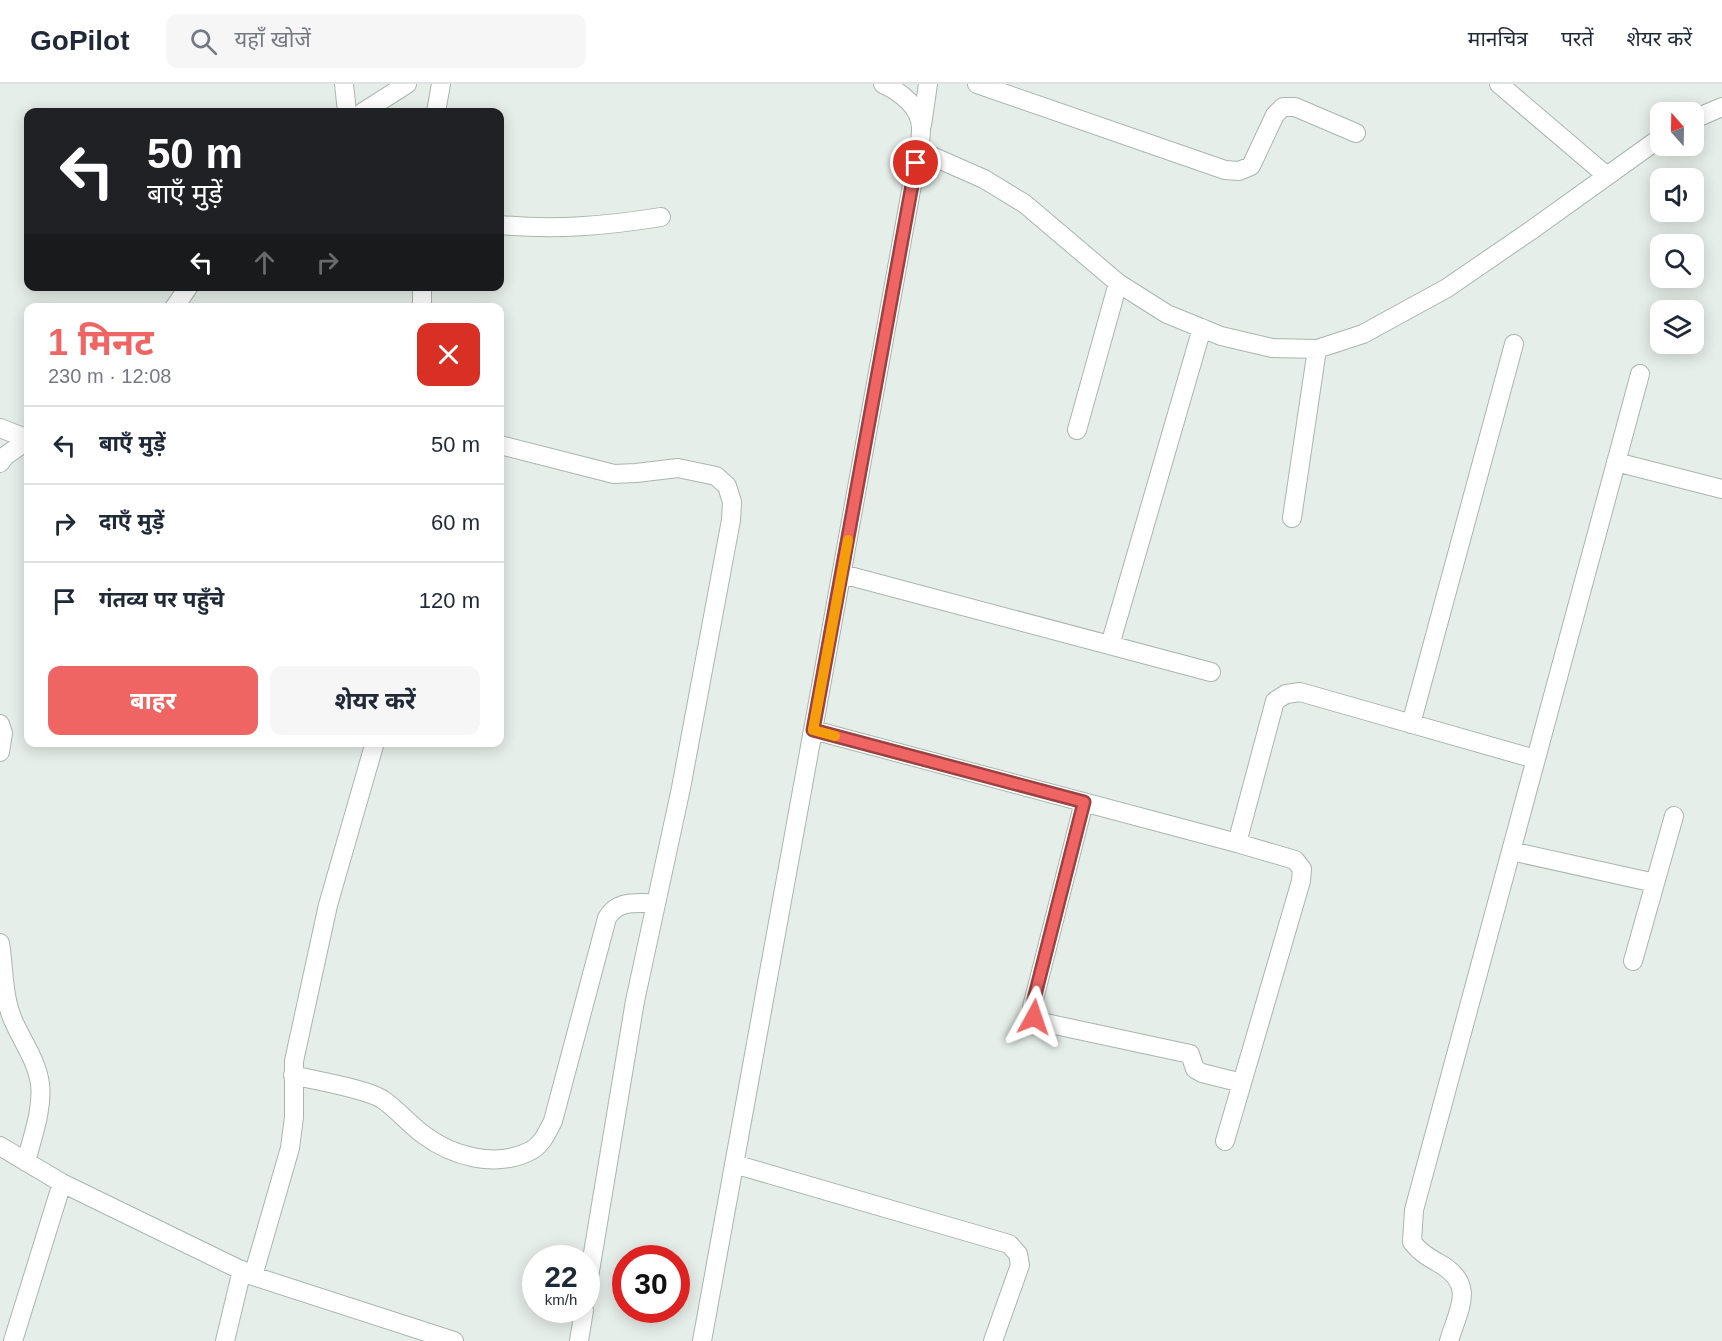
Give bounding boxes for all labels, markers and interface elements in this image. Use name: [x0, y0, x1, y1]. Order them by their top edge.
search box: [166, 14, 586, 68]
text: GoPilot: [30, 25, 130, 56]
icon: search: [187, 25, 220, 58]
text: यहाँ खोजें: [235, 27, 311, 52]
text: मानचित्र: [1468, 27, 1528, 50]
text: परतें: [1561, 27, 1593, 50]
text: शेयर करें: [1626, 27, 1692, 50]
north arrow: [1650, 102, 1704, 156]
map controls: [1650, 102, 1704, 354]
text: 50 m: [147, 130, 243, 177]
icon: left: [48, 132, 126, 210]
pin: [890, 137, 941, 188]
icon: arrive: [899, 146, 932, 179]
button: sound: [1650, 168, 1704, 222]
text: बाएँ मुड़ें: [147, 179, 222, 209]
button: search: [1650, 234, 1704, 288]
icon: left: [185, 246, 218, 279]
icon: ahead: [248, 246, 281, 279]
icon: right: [311, 246, 344, 279]
button: layers: [1650, 300, 1704, 354]
text: 1 मिनट: [48, 322, 154, 363]
button: close: [417, 323, 480, 386]
text: 230 m · 12:08: [48, 365, 171, 387]
icon: left: [48, 429, 81, 462]
text: बाएँ मुड़ें: [99, 431, 165, 456]
text: 50 m: [431, 432, 480, 457]
icon: right: [48, 507, 81, 540]
text: दाएँ मुड़ें: [99, 509, 164, 534]
text: 60 m: [431, 510, 480, 535]
icon: arrive: [48, 585, 81, 618]
text: गंतव्य पर पहुँचे: [99, 587, 224, 612]
text: 120 m: [419, 588, 480, 613]
button: बाहर: [48, 666, 258, 735]
button: शेयर करें: [270, 666, 480, 735]
position arrow: [1002, 985, 1066, 1049]
speed limit sign: 30: [612, 1245, 690, 1323]
text: 22: [544, 1260, 578, 1293]
text: km/h: [545, 1291, 577, 1308]

